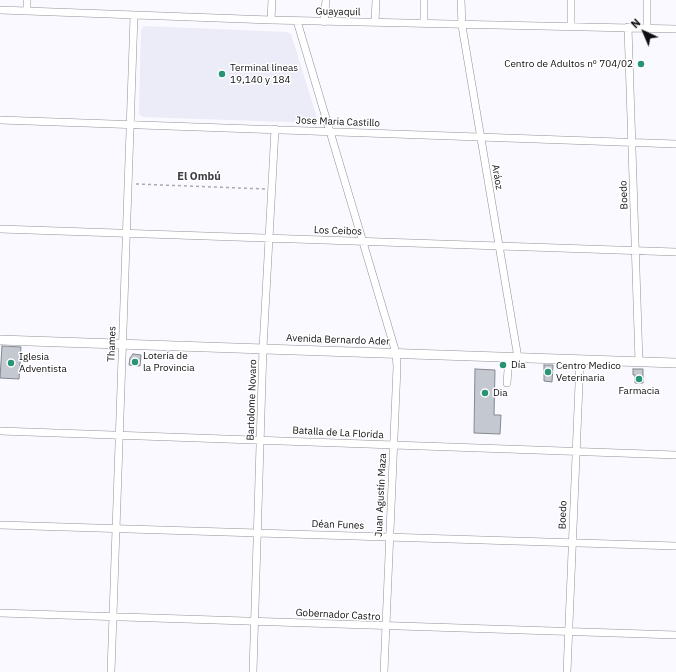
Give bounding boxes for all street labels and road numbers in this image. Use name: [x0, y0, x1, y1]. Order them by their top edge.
street label: Guayaquil: [315, 6, 361, 18]
street label: Jose Maria Castillo: [296, 115, 380, 129]
street label: Aráoz: [489, 163, 505, 191]
street label: Boedo: [617, 180, 631, 210]
street label: Los Ceibos: [314, 224, 362, 238]
street label: Thames: [105, 326, 119, 362]
street label: Avenida Bernardo Ader: [286, 332, 390, 348]
street label: Bartolome Novaro: [245, 359, 259, 441]
street label: Batalla de La Florida: [292, 425, 384, 441]
street label: Juan Agustín Maza: [373, 453, 389, 537]
street label: Boedo: [556, 500, 570, 530]
street label: Déan Funes: [311, 518, 365, 532]
street label: Gobernador Castro: [295, 607, 381, 623]

